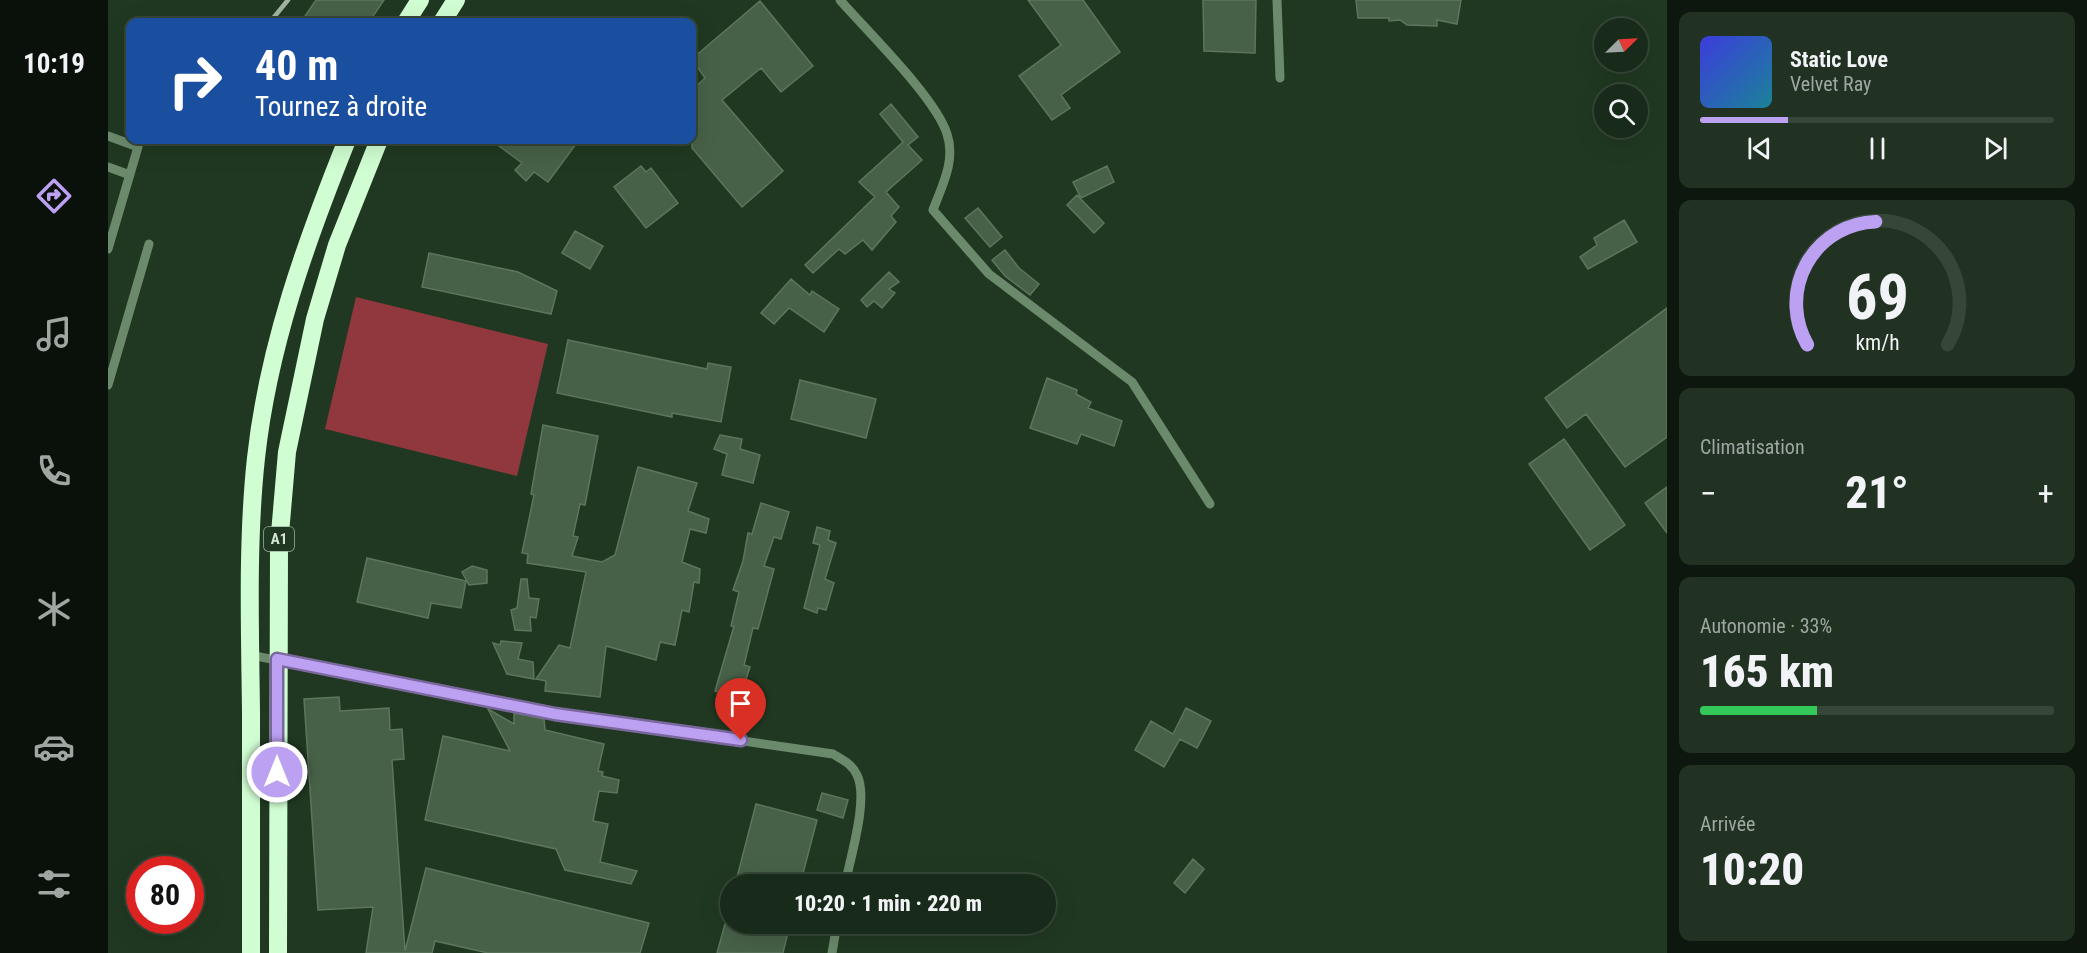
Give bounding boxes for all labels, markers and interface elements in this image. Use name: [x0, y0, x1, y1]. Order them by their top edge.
north arrow: [1594, 18, 1648, 72]
map controls: [1594, 18, 1648, 138]
text: 40 m: [255, 41, 338, 90]
icon: right: [156, 42, 234, 120]
text: Static Love: [1790, 47, 1888, 72]
text: 10:19: [23, 48, 85, 80]
text: Velvet Ray: [1790, 72, 1871, 96]
button: search: [1594, 84, 1648, 138]
text: Tournez à droite: [255, 91, 427, 123]
icon: previous: [1743, 132, 1776, 165]
icon: pause: [1861, 132, 1894, 165]
icon: next: [1979, 132, 2012, 165]
icon: directions: [33, 175, 75, 217]
text: 69: [1845, 261, 1909, 334]
icon: music: [33, 313, 75, 355]
text: km/h: [1855, 331, 1899, 356]
text: Climatisation: [1700, 435, 1805, 459]
icon: phone: [33, 450, 75, 492]
text: 21°: [1845, 466, 1909, 519]
text: −: [1700, 474, 1717, 513]
text: +: [2038, 474, 2054, 513]
road number: A1: [264, 527, 294, 551]
icon: climate: [33, 588, 75, 630]
text: Autonomie · 33%: [1700, 614, 1832, 638]
text: 165 km: [1700, 645, 1834, 698]
pin: [715, 678, 766, 740]
icon: arrive: [724, 687, 757, 720]
icon: car: [33, 726, 75, 768]
position arrow: [245, 740, 309, 804]
text: Arrivée: [1700, 812, 1756, 836]
text: 10:20: [1700, 843, 1804, 896]
speed limit sign: 80: [126, 856, 204, 934]
icon: filters: [33, 863, 75, 905]
text: 10:20 · 1 min · 220 m: [794, 891, 982, 916]

